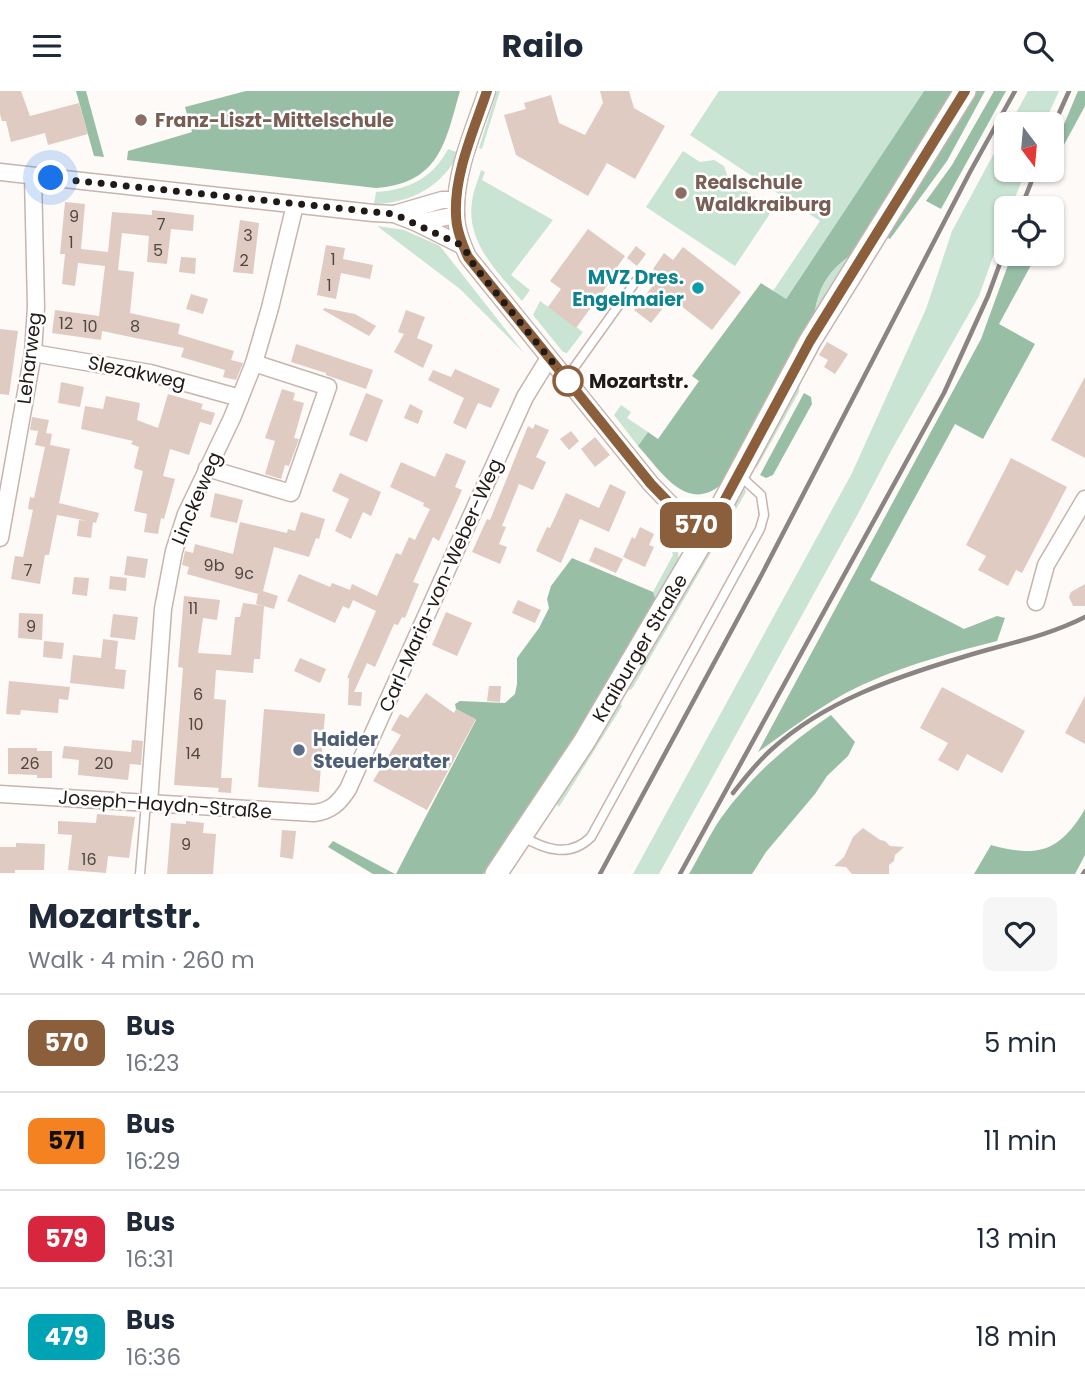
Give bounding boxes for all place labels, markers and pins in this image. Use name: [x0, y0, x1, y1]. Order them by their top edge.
place label: Franz-Liszt-Mittelschule: [155, 107, 394, 134]
marker: Franz-Liszt-Mittelschule: [133, 112, 149, 128]
place label: Realschule Waldkraiburg: [695, 169, 832, 218]
marker: Realschule Waldkraiburg: [673, 185, 689, 201]
place label: MVZ Dres. Engelmaier: [572, 264, 684, 313]
marker: MVZ Dres. Engelmaier: [690, 280, 706, 296]
marker: Mozartstr.: [553, 366, 583, 396]
place label: Mozartstr.: [589, 368, 689, 395]
place label: Haider Steuerberater: [313, 726, 450, 775]
marker: Haider Steuerberater: [291, 742, 307, 758]

